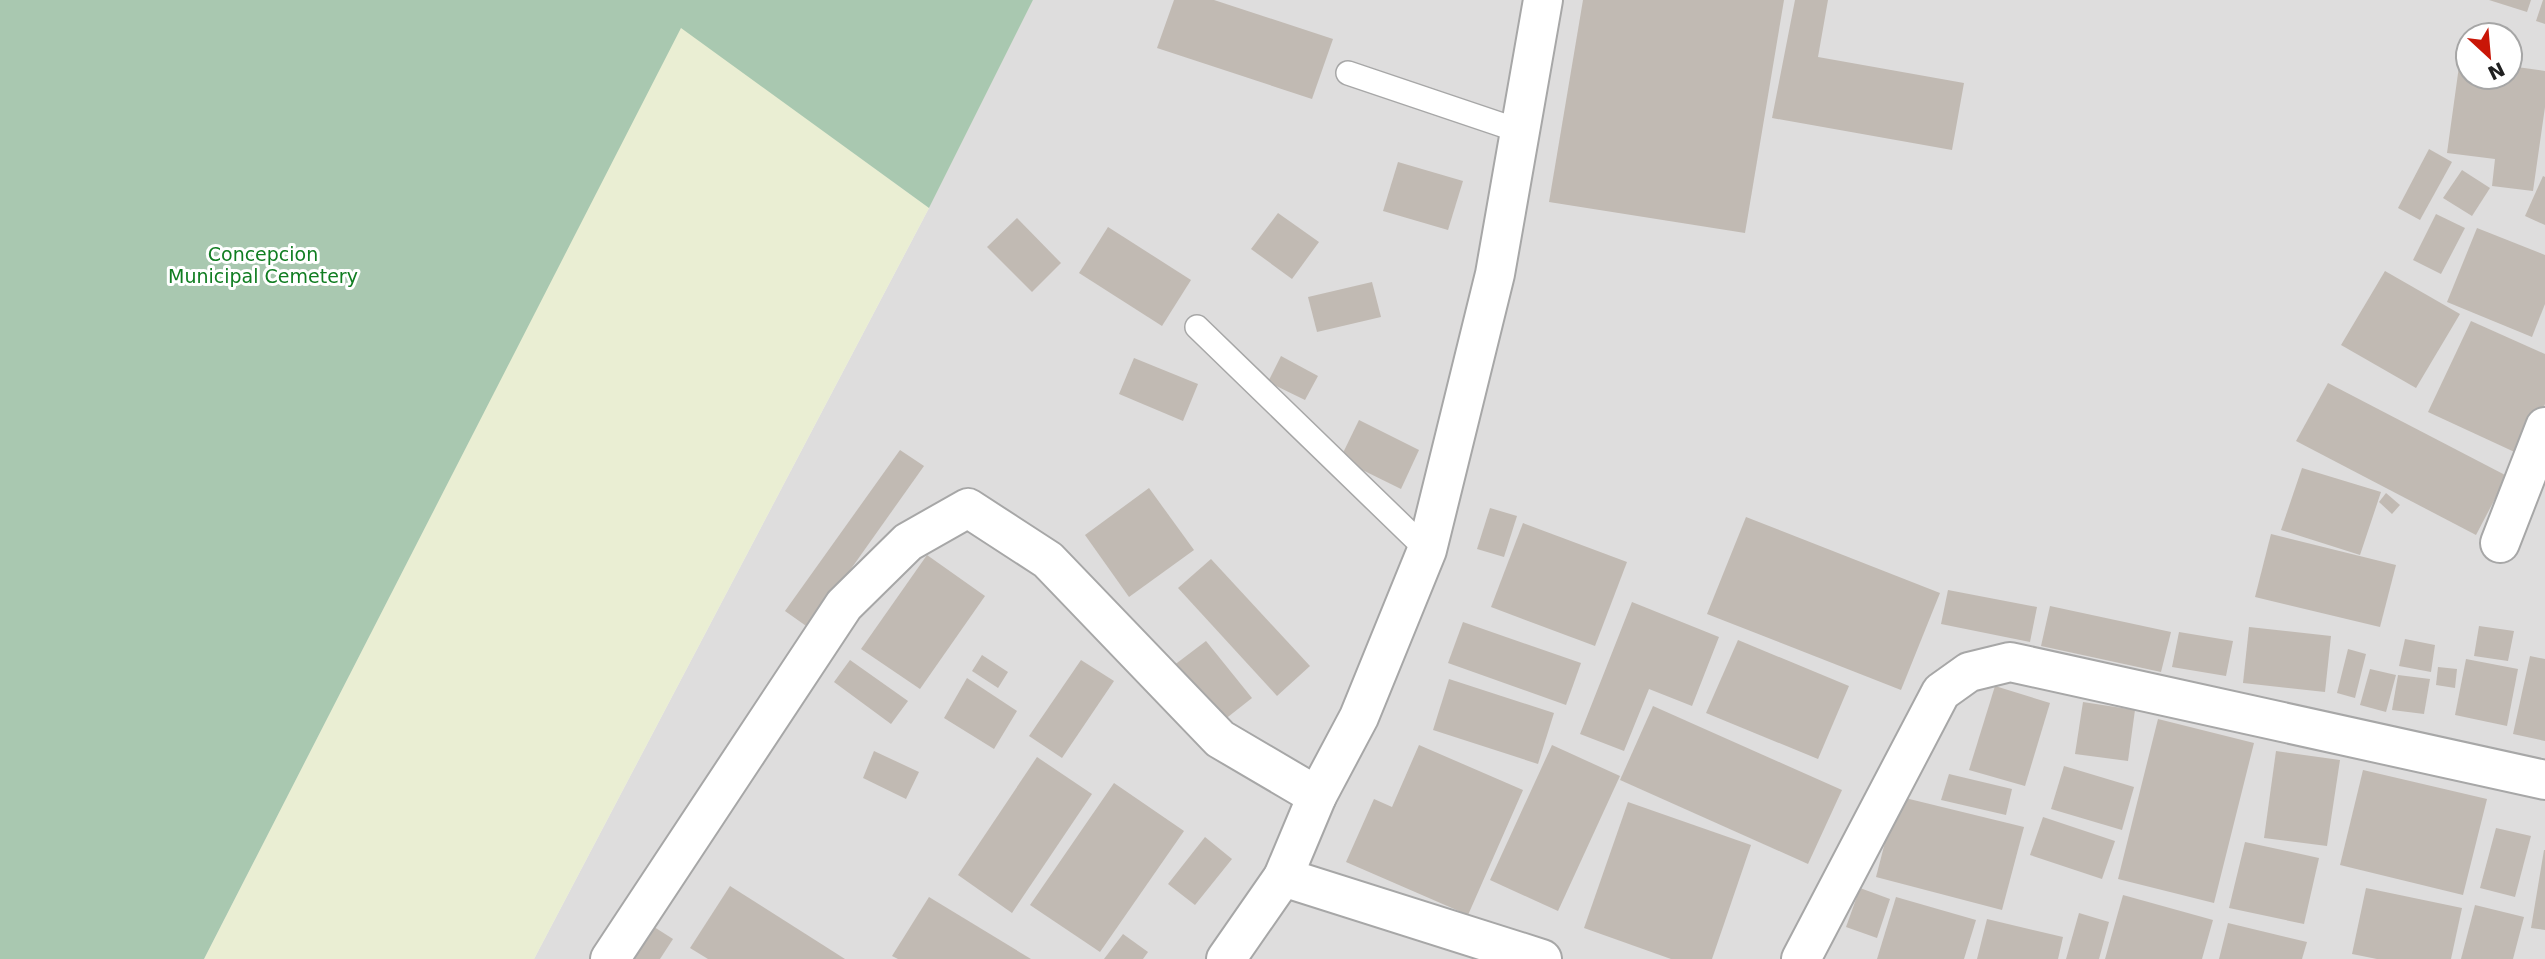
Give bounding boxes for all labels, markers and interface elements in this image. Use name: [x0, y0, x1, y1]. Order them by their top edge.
north arrow: [2454, 21, 2524, 91]
text: N: [2484, 58, 2508, 85]
park label: Concepcion Municipal Cemetery: [168, 243, 358, 287]

